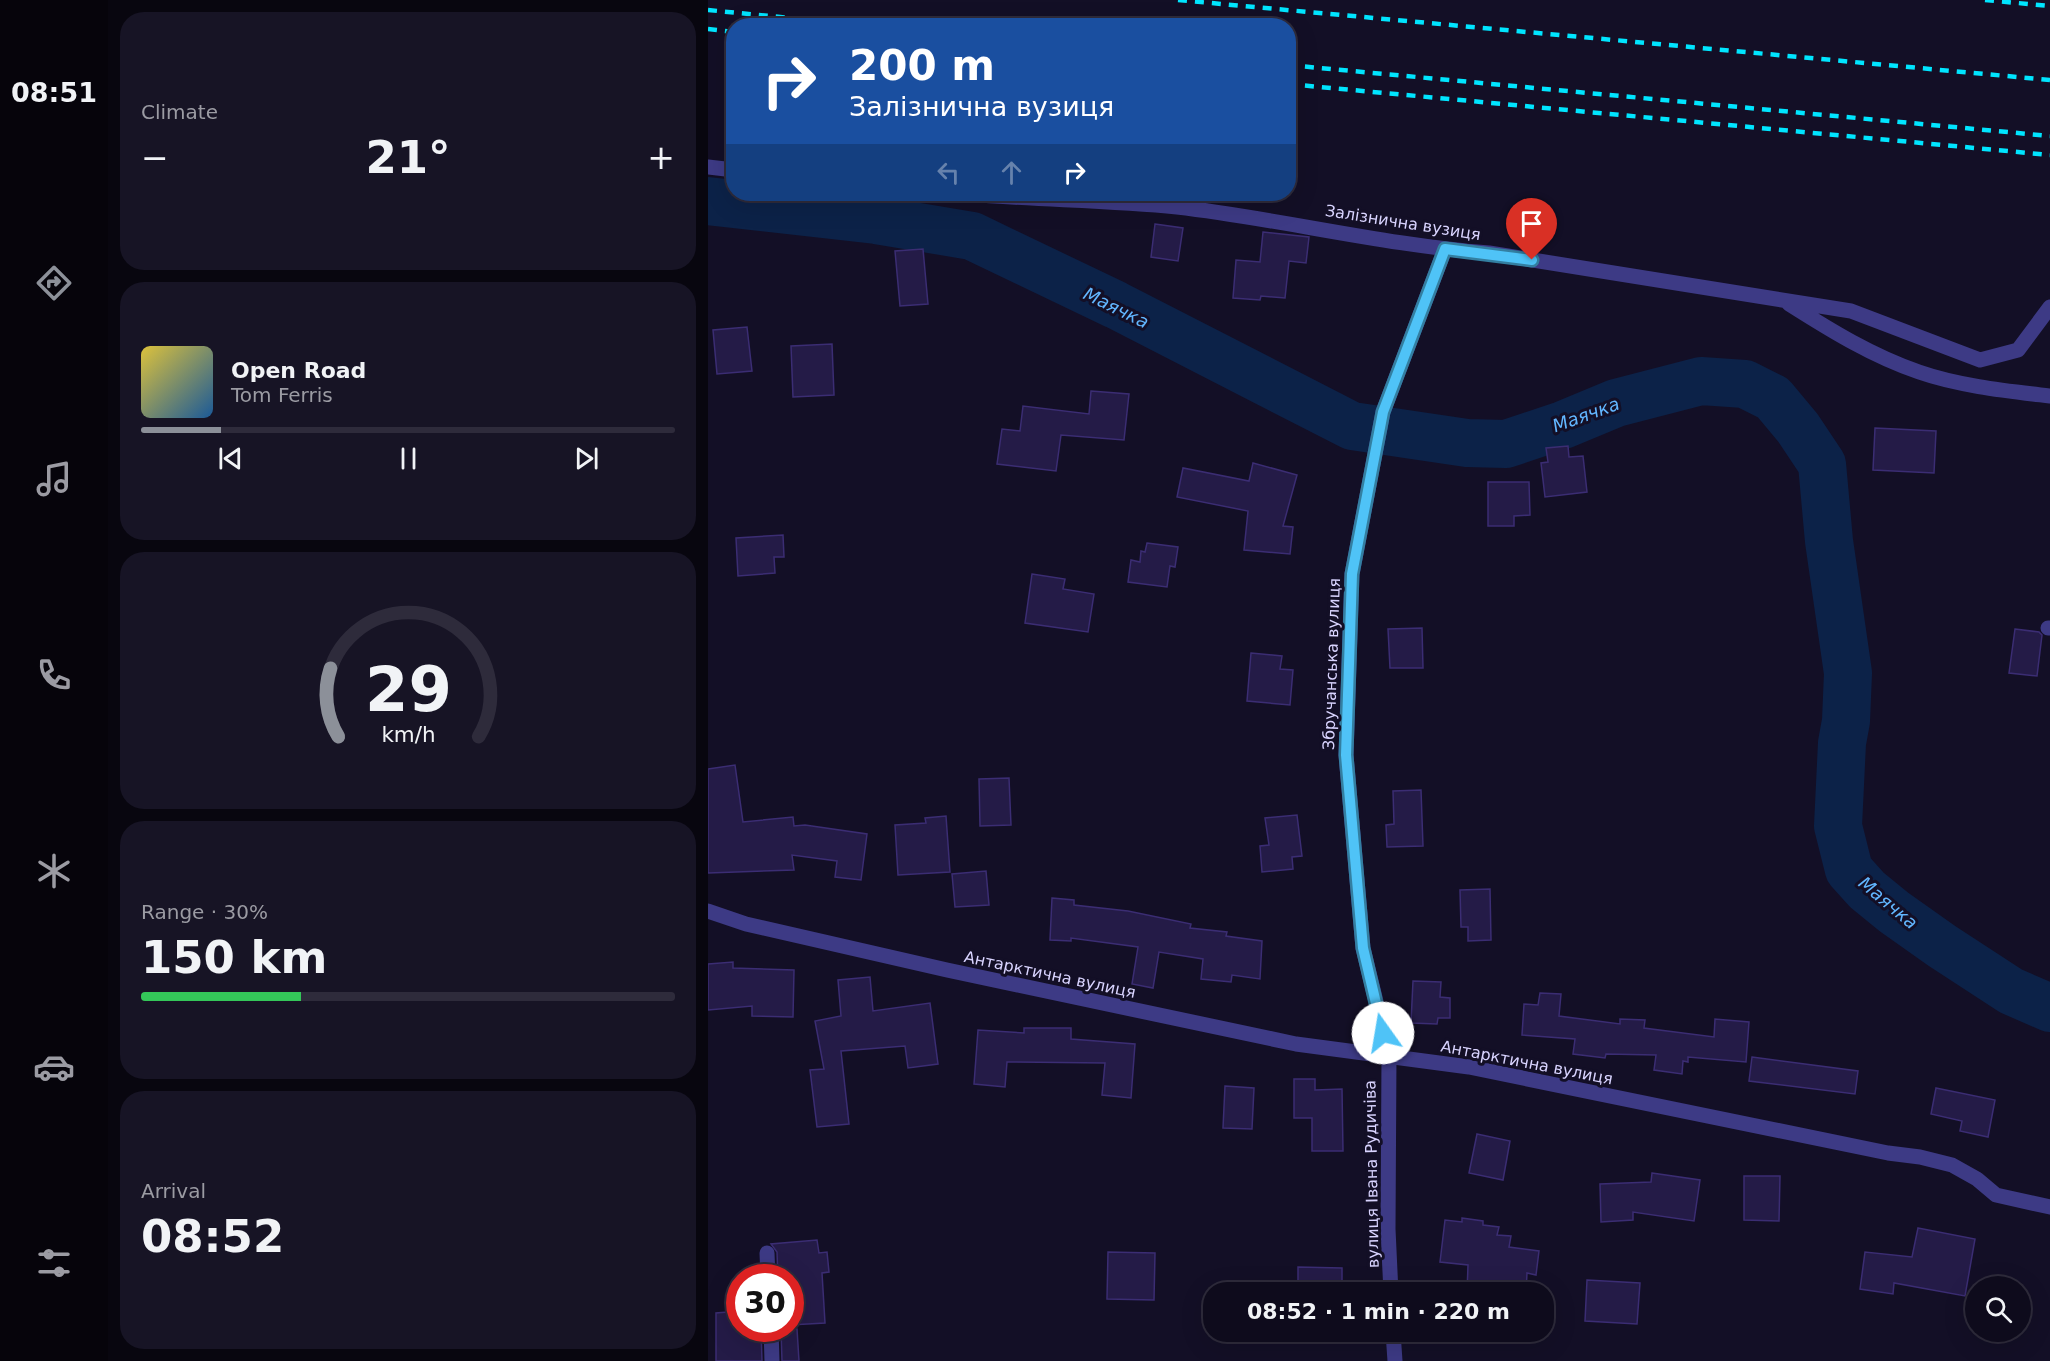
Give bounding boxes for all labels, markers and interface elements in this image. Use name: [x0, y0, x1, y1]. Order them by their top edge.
text: 200 m: [849, 41, 995, 90]
icon: right: [750, 42, 828, 120]
text: 08:51: [11, 77, 97, 108]
text: Залізнична вузиця: [849, 91, 1114, 122]
text: Climate: [141, 100, 218, 124]
text: 21°: [365, 131, 451, 184]
text: −: [141, 138, 169, 177]
text: +: [647, 138, 675, 177]
icon: left: [932, 156, 965, 189]
icon: ahead: [995, 156, 1028, 189]
icon: right: [1058, 156, 1091, 189]
pin: [1506, 198, 1557, 260]
street label: Залізнична вузиця: [1324, 201, 1482, 244]
icon: arrive: [1515, 207, 1548, 240]
icon: directions: [33, 262, 75, 304]
water label: Маячка: [1080, 283, 1152, 332]
text: Open Road: [231, 358, 366, 383]
text: Tom Ferris: [231, 383, 333, 407]
water label: Маячка: [1549, 393, 1622, 436]
icon: previous: [214, 442, 247, 475]
icon: pause: [392, 442, 425, 475]
icon: next: [570, 442, 603, 475]
icon: music: [33, 458, 75, 500]
street label: Збручанська вулиця: [1319, 578, 1344, 750]
icon: phone: [33, 654, 75, 696]
text: 29: [365, 654, 451, 727]
text: km/h: [381, 723, 435, 748]
icon: climate: [33, 850, 75, 892]
water label: Маячка: [1855, 872, 1922, 933]
text: Range · 30%: [141, 900, 268, 924]
text: 150 km: [141, 931, 327, 984]
street label: Антарктична вулиця: [962, 947, 1137, 1002]
position arrow: [1351, 1001, 1415, 1065]
street label: Антарктична вулиця: [1439, 1036, 1615, 1089]
icon: car: [33, 1046, 75, 1088]
street label: вулиця Івана Рудичіва: [1360, 1080, 1383, 1268]
text: Arrival: [141, 1179, 206, 1203]
text: 08:52: [141, 1210, 284, 1263]
icon: filters: [33, 1242, 75, 1284]
speed limit sign: 30: [726, 1264, 804, 1342]
map controls: [1965, 1276, 2031, 1342]
button: search: [1965, 1276, 2031, 1342]
text: 08:52 · 1 min · 220 m: [1247, 1299, 1510, 1324]

